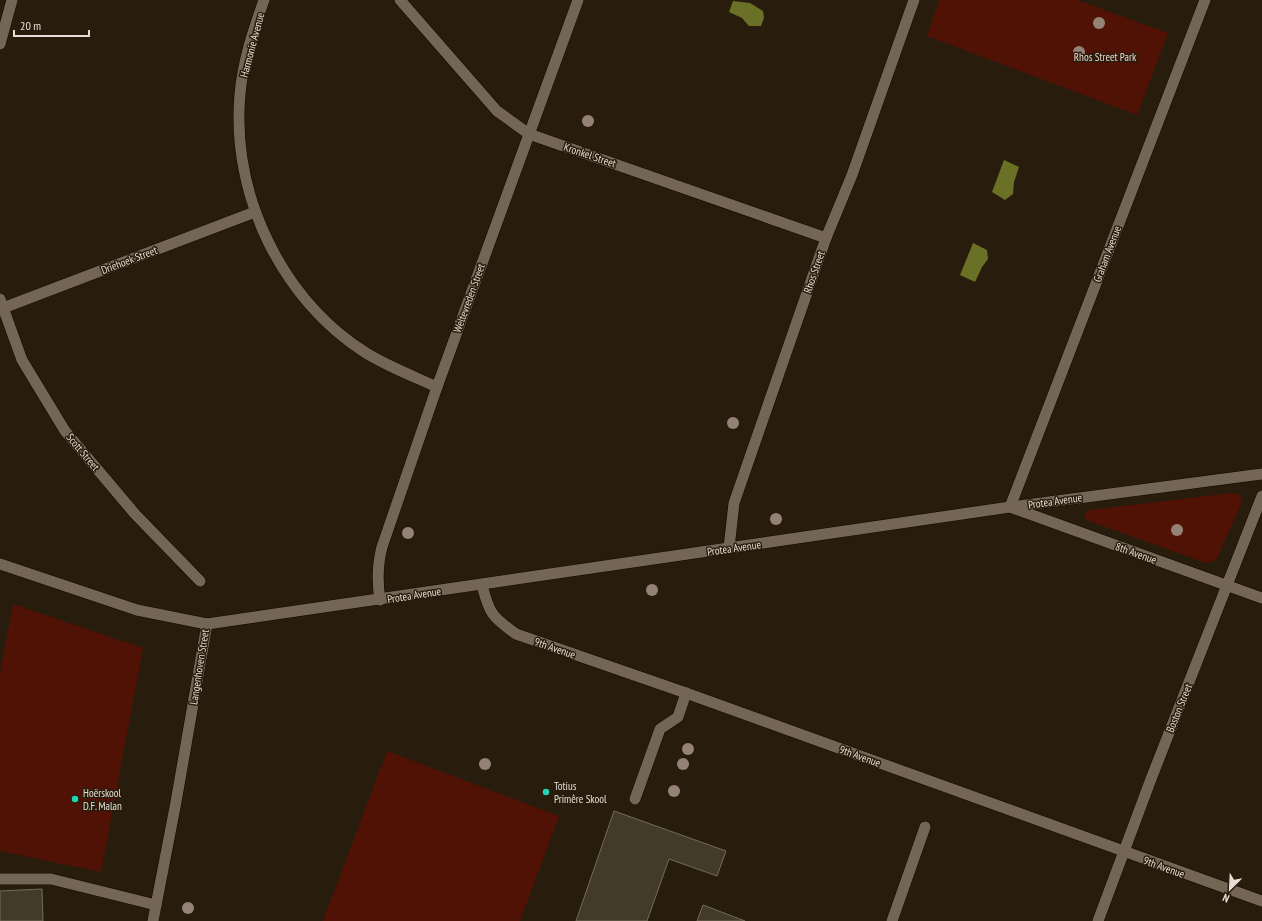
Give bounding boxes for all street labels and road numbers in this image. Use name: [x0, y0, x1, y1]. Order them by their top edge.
street label: Harmonie Avenue: [237, 10, 268, 79]
street label: Kronkel Street: [562, 140, 618, 170]
street label: Graham Avenue: [1090, 223, 1124, 284]
street label: Driehoek Street: [99, 243, 159, 277]
street label: Rhos Street: [800, 249, 828, 295]
street label: Weltevreden Street: [450, 262, 488, 334]
street label: Scott Street: [63, 431, 103, 473]
street label: Protea Avenue: [1027, 490, 1083, 512]
street label: Protea Avenue: [706, 537, 762, 559]
street label: 8th Avenue: [1114, 539, 1159, 567]
street label: Protea Avenue: [386, 584, 442, 606]
street label: Langenhoven Street: [186, 628, 212, 706]
street label: 9th Avenue: [533, 634, 578, 662]
street label: Boston Street: [1163, 682, 1195, 734]
street label: 9th Avenue: [838, 742, 883, 770]
street label: 9th Avenue: [1142, 853, 1187, 881]

